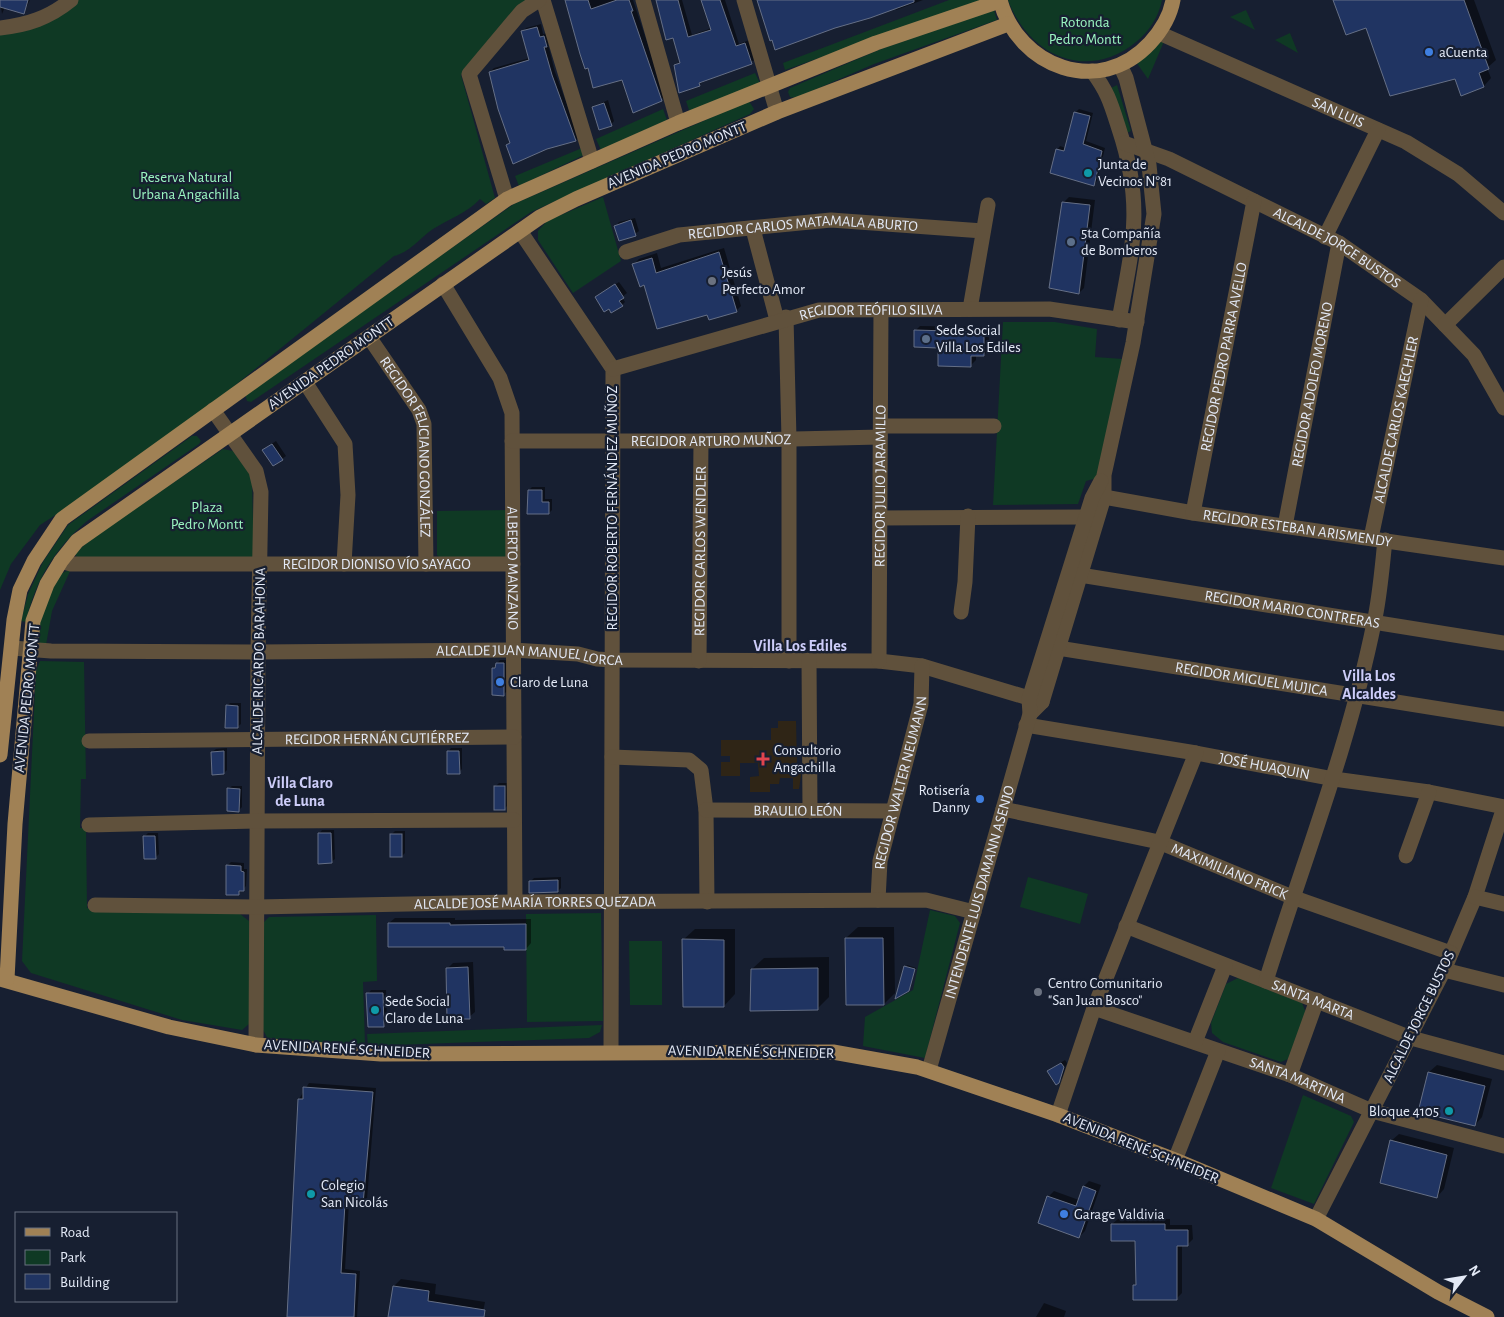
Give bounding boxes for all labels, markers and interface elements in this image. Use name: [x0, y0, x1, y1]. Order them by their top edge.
park label: Rotonda Pedro Montt: [1049, 15, 1122, 47]
place label: aCuenta: [1439, 45, 1487, 60]
marker: aCuenta: [1423, 46, 1435, 58]
street label: SAN LUIS: [1310, 94, 1367, 130]
street label: AVENIDA PEDRO MONTT: [605, 119, 750, 191]
place label: Junta de Vecinos N°81: [1098, 157, 1172, 189]
marker: Junta de Vecinos N°81: [1082, 167, 1094, 179]
park label: Reserva Natural Urbana Angachilla: [132, 170, 240, 202]
street label: ALCALDE JORGE BUSTOS: [1271, 204, 1403, 291]
street label: REGIDOR CARLOS MATAMALA ABURTO: [687, 212, 918, 242]
place label: 5ta Compañía de Bomberos: [1081, 226, 1161, 258]
marker: 5ta Compañía de Bomberos: [1065, 236, 1077, 248]
street label: REGIDOR PEDRO PARRA AVELLO: [1198, 261, 1249, 453]
place label: Jesús Perfecto Amor: [722, 265, 805, 297]
marker: Jesús Perfecto Amor: [706, 275, 718, 287]
street label: REGIDOR TEÓFILO SILVA: [797, 300, 943, 323]
street label: REGIDOR ADOLFO MORENO: [1289, 301, 1335, 468]
street label: AVENIDA PEDRO MONTT: [265, 313, 397, 412]
place label: Sede Social Villa Los Ediles: [936, 323, 1021, 355]
marker: Sede Social Villa Los Ediles: [920, 333, 932, 345]
street label: ALCALDE CARLOS KAECHLER: [1371, 335, 1421, 504]
street label: REGIDOR FELICIANO GONZÁLEZ: [377, 354, 435, 538]
street label: REGIDOR ROBERTO FERNÁNDEZ MUÑOZ: [603, 385, 620, 631]
street label: REGIDOR JULIO JARAMILLO: [872, 405, 888, 567]
street label: REGIDOR ARTURO MUÑOZ: [631, 431, 791, 449]
street label: REGIDOR CARLOS WENDLER: [692, 466, 708, 636]
park label: Plaza Pedro Montt: [171, 500, 244, 532]
street label: ALBERTO MANZANO: [505, 506, 521, 630]
street label: REGIDOR ESTEBAN ARISMENDY: [1202, 507, 1393, 549]
street label: REGIDOR DIONISO VÍO SAYAGO: [282, 555, 471, 572]
street label: ALCALDE RICARDO BARAHONA: [250, 567, 268, 755]
street label: REGIDOR MARIO CONTRERAS: [1204, 588, 1381, 631]
street label: AVENIDA PEDRO MONTT: [12, 622, 42, 773]
district label: Villa Los Ediles: [753, 638, 847, 654]
street label: ALCALDE JUAN MANUEL LORCA: [436, 642, 623, 668]
street label: REGIDOR MIGUEL MUJICA: [1174, 659, 1329, 698]
district label: Villa Los Alcaldes: [1342, 668, 1396, 702]
place label: Claro de Luna: [510, 675, 589, 690]
marker: Claro de Luna: [494, 676, 506, 688]
street label: REGIDOR WALTER NEUMANN: [872, 696, 929, 870]
street label: REGIDOR HERNÁN GUTIÉRREZ: [285, 728, 470, 747]
place label: Consultorio Angachilla: [774, 743, 841, 775]
street label: JOSÉ HUAQUIN: [1218, 750, 1311, 782]
marker: Consultorio Angachilla: [756, 752, 770, 766]
district label: Villa Claro de Luna: [267, 775, 333, 809]
place label: Rotisería Danny: [919, 783, 971, 815]
street label: INTENDENTE LUIS DAMANN ASENJO: [942, 784, 1017, 1000]
marker: Rotisería Danny: [974, 793, 986, 805]
street label: BRAULIO LEÓN: [753, 801, 843, 818]
street label: MAXIMILIANO FRICK: [1169, 840, 1291, 902]
street label: ALCALDE JOSÉ MARÍA TORRES QUEZADA: [414, 892, 656, 911]
street label: ALCALDE JORGE BUSTOS: [1380, 949, 1458, 1085]
place label: Centro Comunitario "San Juan Bosco": [1048, 976, 1163, 1008]
street label: SANTA MARTA: [1270, 977, 1357, 1023]
marker: Centro Comunitario "San Juan Bosco": [1032, 986, 1044, 998]
place label: Sede Social Claro de Luna: [385, 994, 464, 1026]
marker: Sede Social Claro de Luna: [369, 1004, 381, 1016]
street label: AVENIDA RENÉ SCHNEIDER: [264, 1035, 431, 1061]
street label: AVENIDA RENÉ SCHNEIDER: [668, 1041, 834, 1061]
street label: SANTA MARTINA: [1248, 1054, 1348, 1106]
place label: Bloque 4105: [1369, 1104, 1439, 1119]
marker: Bloque 4105: [1443, 1105, 1455, 1117]
street label: AVENIDA RENÉ SCHNEIDER: [1061, 1108, 1222, 1186]
place label: Colegio San Nicolás: [321, 1178, 388, 1210]
marker: Colegio San Nicolás: [305, 1188, 317, 1200]
place label: Garage Valdivia: [1074, 1207, 1165, 1222]
marker: Garage Valdivia: [1058, 1208, 1070, 1220]
legend: [15, 1212, 178, 1302]
text: Road: [60, 1225, 90, 1240]
text: Park: [60, 1250, 86, 1265]
north arrow: [1439, 1252, 1489, 1302]
text: N: [1466, 1263, 1483, 1279]
text: Building: [60, 1275, 110, 1290]

